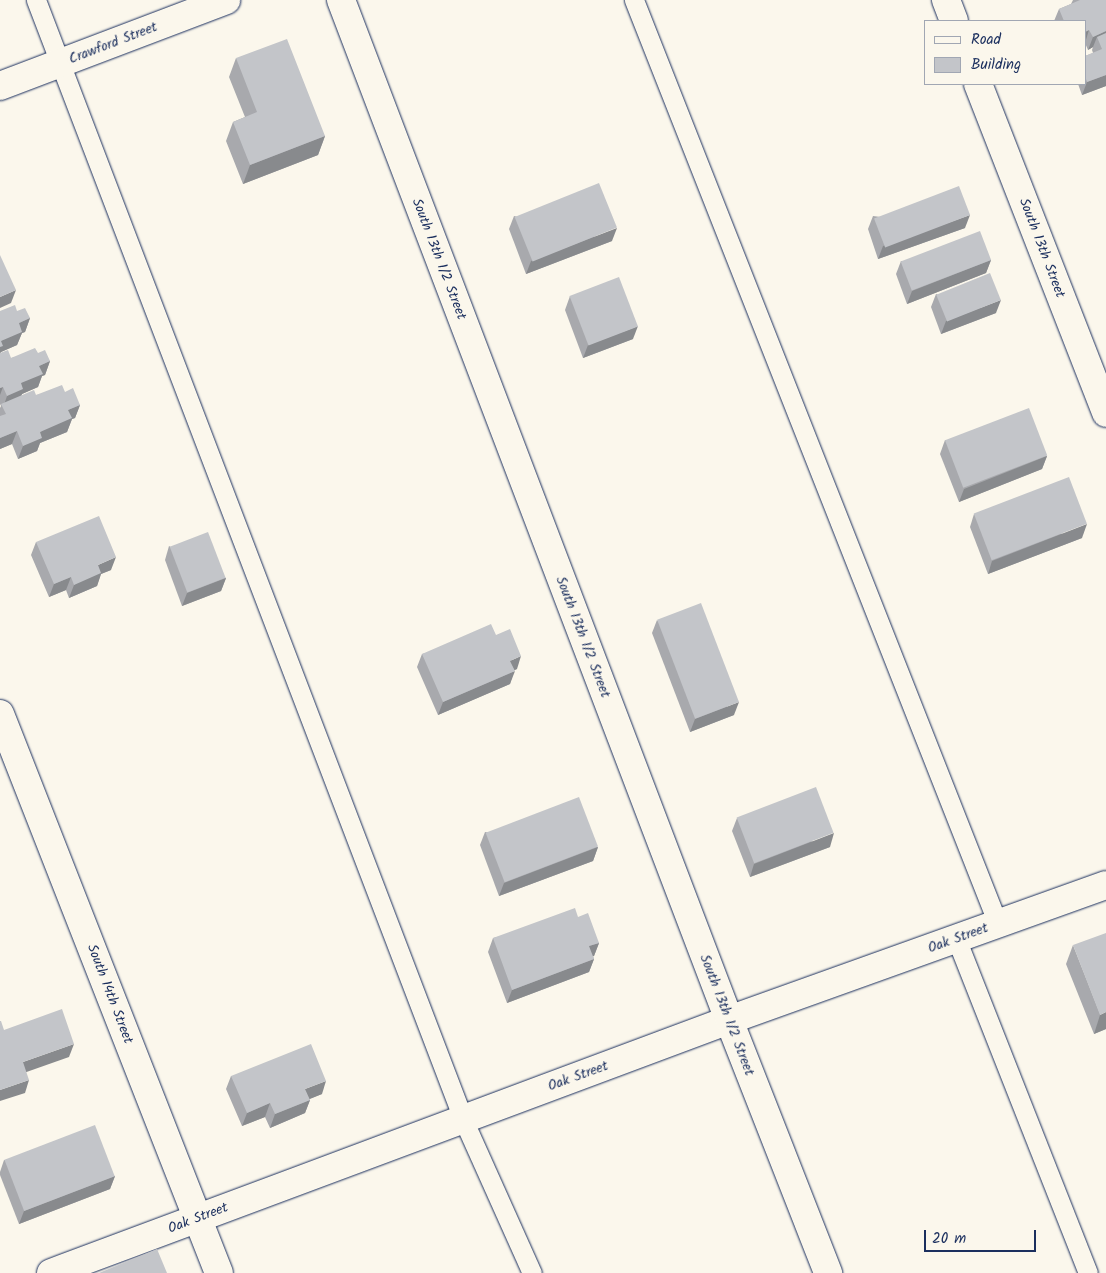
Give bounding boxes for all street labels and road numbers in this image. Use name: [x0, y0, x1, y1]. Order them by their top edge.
street label: Crawford Street: [66, 18, 160, 68]
street label: South 13th 1/2 Street: [408, 196, 470, 322]
street label: South 13th Street: [1015, 196, 1069, 300]
street label: South 13th 1/2 Street: [552, 574, 614, 700]
street label: Oak Street: [926, 919, 990, 957]
street label: South 14th Street: [83, 942, 137, 1046]
street label: South 13th 1/2 Street: [696, 952, 758, 1078]
street label: Oak Street: [546, 1057, 610, 1095]
street label: Oak Street: [166, 1199, 230, 1237]

